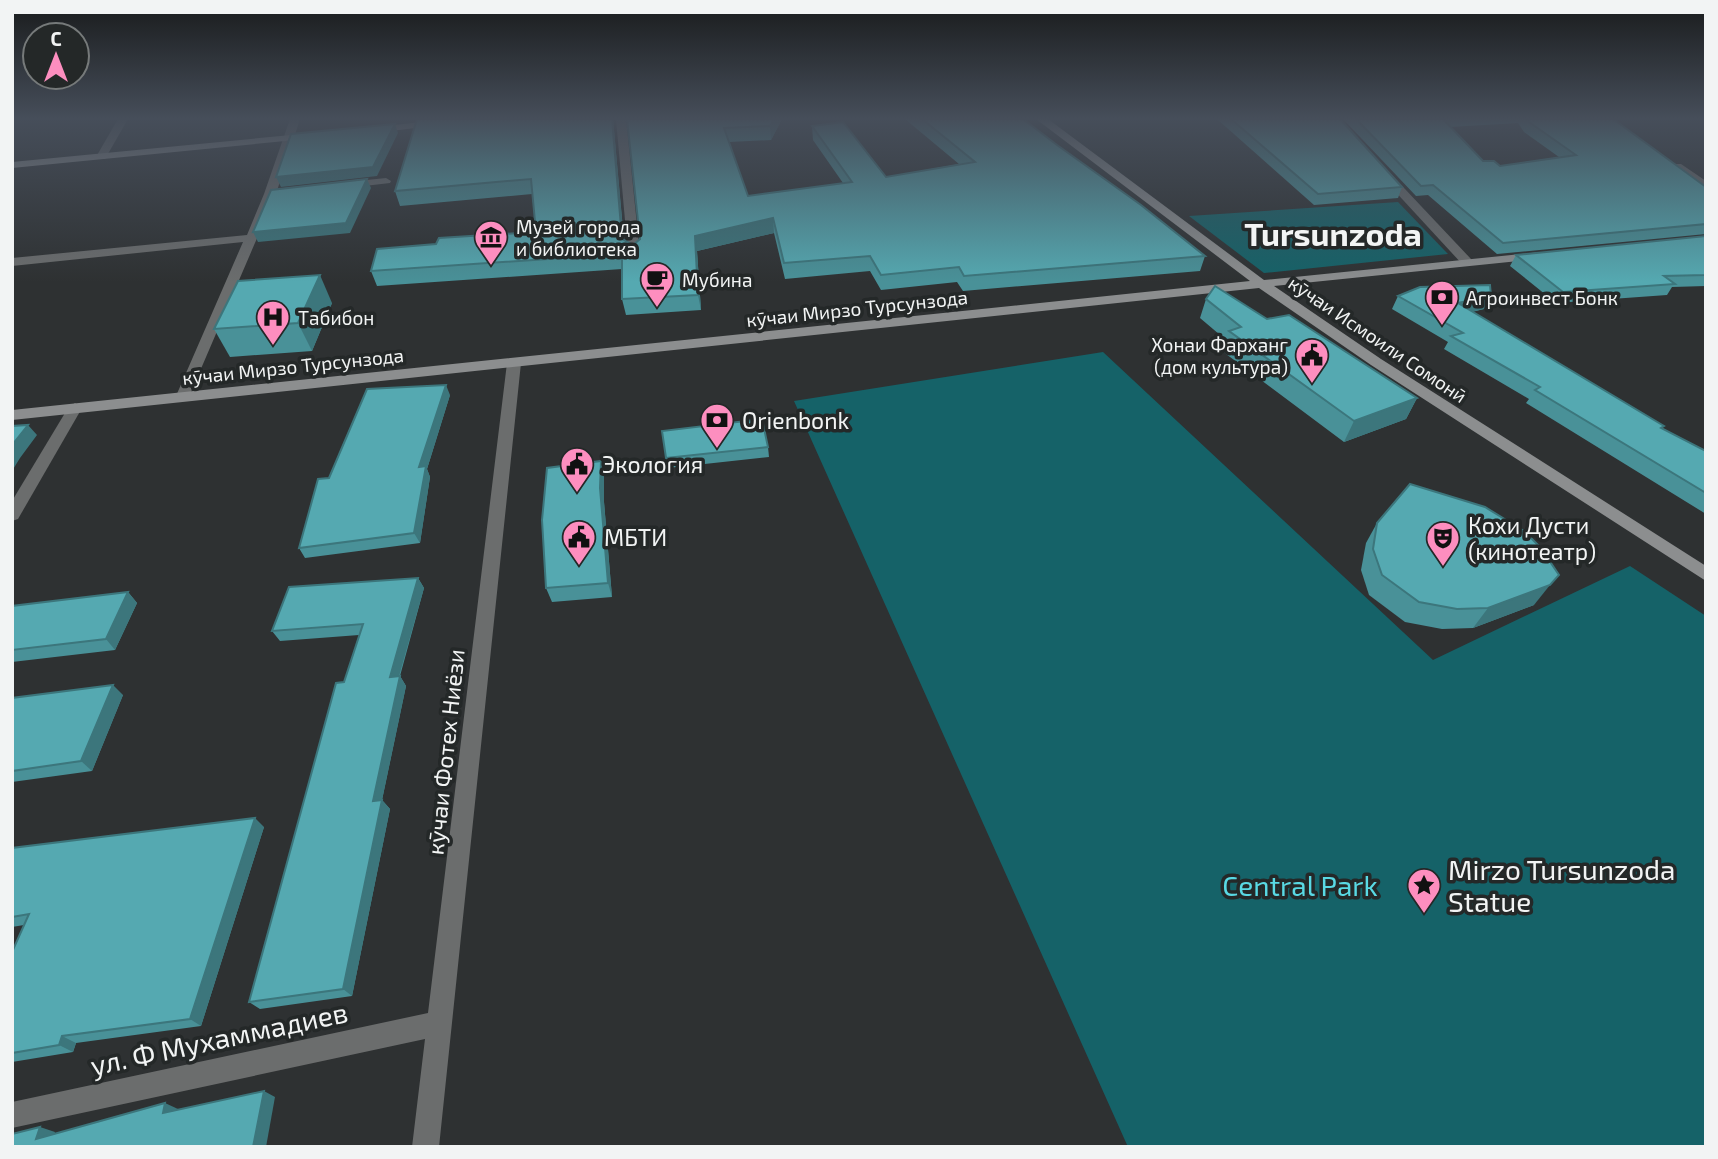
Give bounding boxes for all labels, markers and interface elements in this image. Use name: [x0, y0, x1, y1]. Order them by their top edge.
north arrow: [21, 21, 91, 91]
text: С: [50, 27, 62, 50]
district label: Tursunzoda: [1244, 214, 1422, 252]
place label: Музей города и библиотека: [516, 215, 641, 260]
museum icon: Музей города и библиотека: [472, 218, 510, 267]
cafe icon: Мубина: [638, 260, 676, 309]
place label: Мубина: [682, 268, 752, 292]
street label: кӯчаи Исмоили Сомонӣ: [1284, 271, 1471, 408]
bank icon: Агроинвест Бонк: [1423, 278, 1461, 327]
street label: кӯчаи Мирзо Турсунзода: [745, 285, 969, 332]
place label: Агроинвест Бонк: [1466, 286, 1618, 309]
hospital icon: Табибон: [254, 298, 292, 347]
place label: Табибон: [298, 306, 374, 329]
place label: Хонаи Фарханг (дом культура): [1151, 333, 1288, 379]
public building icon: Хонаи Фарханг (дом культура): [1293, 336, 1331, 385]
street label: кӯчаи Мирзо Турсунзода: [181, 343, 405, 390]
bank icon: Orienbonk: [698, 401, 736, 450]
place label: Orienbonk: [742, 406, 850, 434]
public building icon: Экология: [558, 445, 596, 494]
place label: Экология: [602, 450, 703, 478]
place label: Кохи Дусти (кинотеатр): [1468, 511, 1596, 565]
public building icon: МБТИ: [560, 518, 598, 567]
theatre icon: Кохи Дусти (кинотеатр): [1424, 519, 1462, 568]
place label: МБТИ: [604, 523, 667, 551]
street label: кӯчаи Фотех Ниёзи: [420, 648, 471, 856]
place label: Mirzo Tursunzoda Statue: [1448, 852, 1675, 918]
place icon: Mirzo Tursunzoda Statue: [1405, 866, 1443, 915]
park label: Central Park: [1222, 868, 1378, 902]
street label: ул. Ф Мухаммадиев: [87, 994, 351, 1082]

